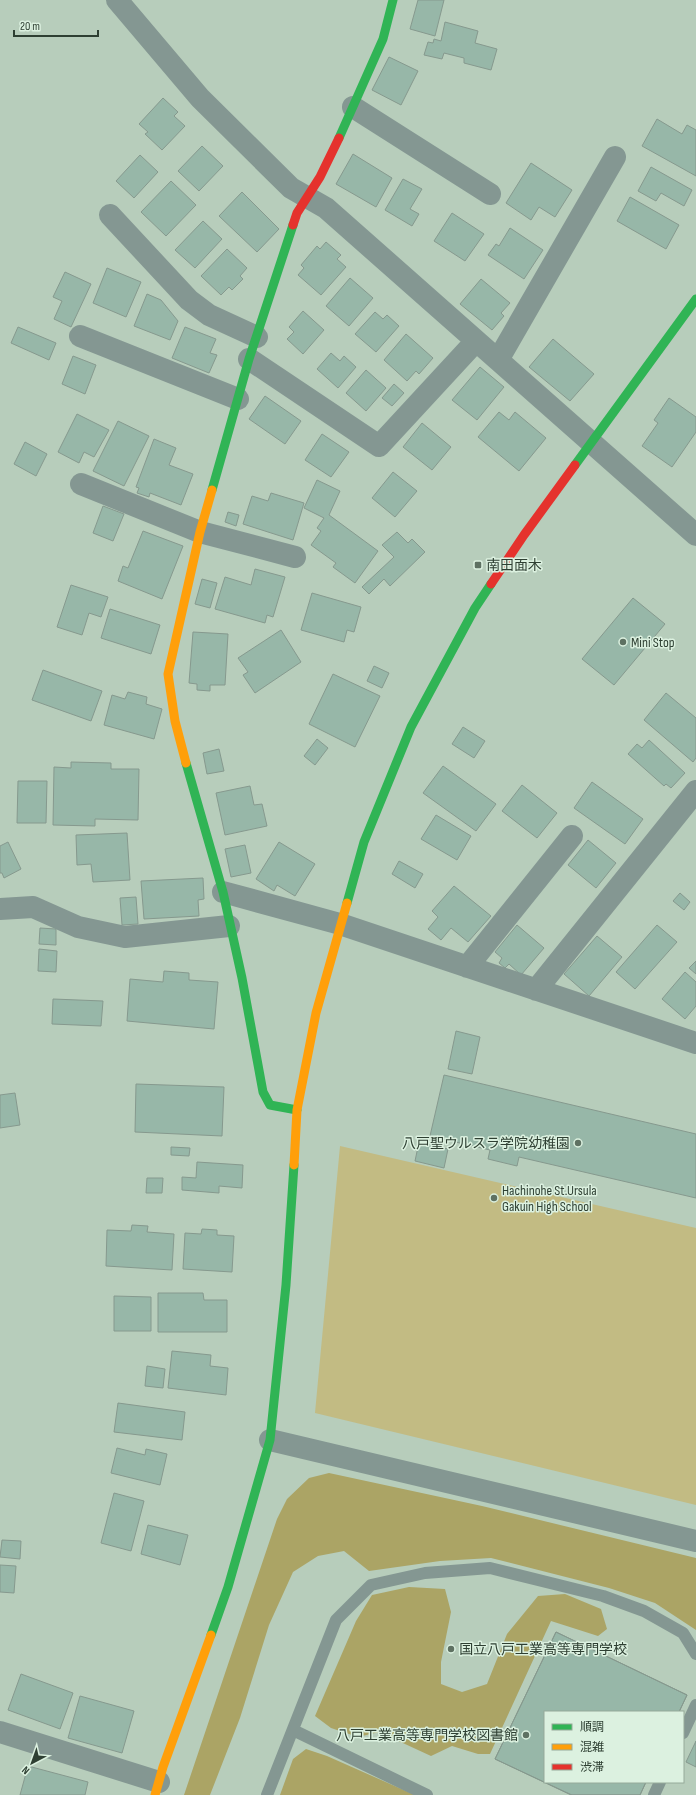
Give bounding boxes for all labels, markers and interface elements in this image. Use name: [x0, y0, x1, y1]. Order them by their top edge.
scale bar: [14, 12, 98, 38]
text: 20 m: [20, 19, 40, 34]
place label: 南田面木: [486, 557, 542, 574]
marker: 南田面木: [473, 560, 483, 570]
place label: Mini Stop: [631, 634, 675, 651]
marker: Mini Stop: [618, 637, 628, 647]
place label: 八戸聖ウルスラ学院幼稚園: [402, 1135, 570, 1152]
marker: 八戸聖ウルスラ学院幼稚園: [573, 1138, 583, 1148]
place label: Hachinohe St.Ursula Gakuin High School: [502, 1182, 597, 1215]
marker: Hachinohe St.Ursula Gakuin High School: [489, 1193, 499, 1203]
place label: 国立八戸工業高等専門学校: [459, 1641, 627, 1658]
marker: 国立八戸工業高等専門学校: [446, 1644, 456, 1654]
legend: [544, 1711, 684, 1783]
text: 順調: [580, 1720, 604, 1735]
place label: 八戸工業高等専門学校図書館: [336, 1727, 518, 1744]
marker: 八戸工業高等専門学校図書館: [521, 1730, 531, 1740]
text: 混雑: [580, 1740, 604, 1755]
north arrow: [12, 1743, 52, 1783]
text: 渋滞: [580, 1760, 604, 1775]
text: N: [19, 1763, 32, 1777]

